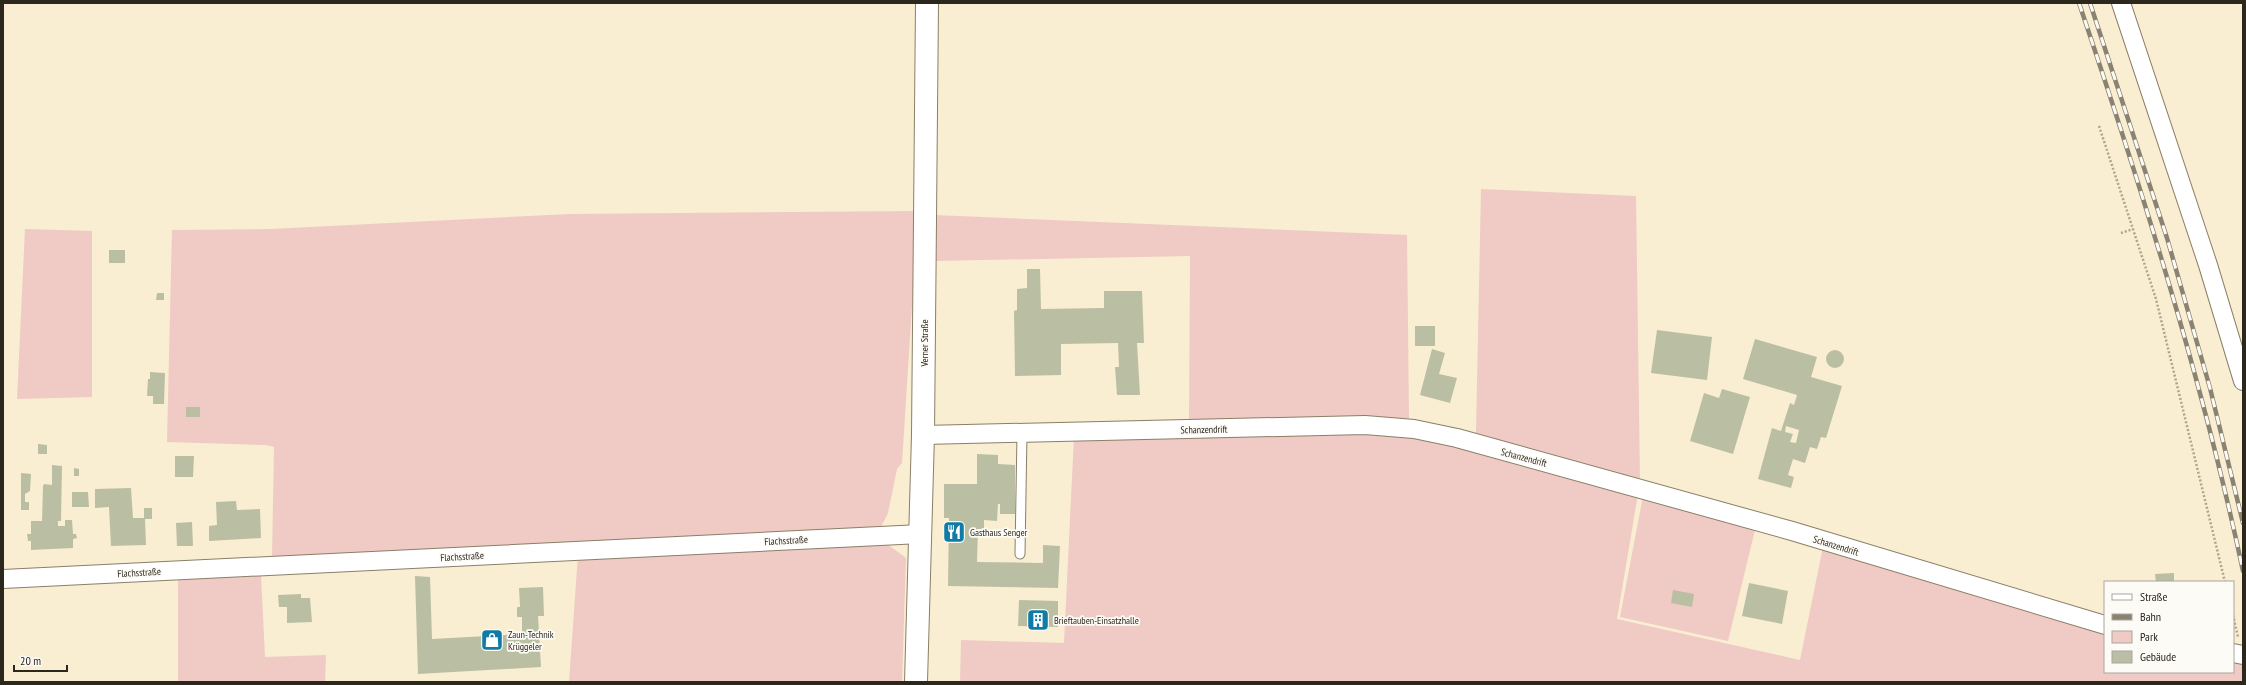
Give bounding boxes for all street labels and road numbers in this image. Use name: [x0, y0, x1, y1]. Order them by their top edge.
street label: Verner Straße: [918, 319, 931, 368]
street label: Schanzendrift: [1180, 423, 1228, 436]
street label: Schanzendrift: [1499, 445, 1549, 470]
street label: Schanzendrift: [1811, 532, 1860, 559]
street label: Flachsstraße: [764, 533, 808, 548]
street label: Flachsstraße: [440, 549, 484, 564]
street label: Flachsstraße: [117, 565, 161, 580]

